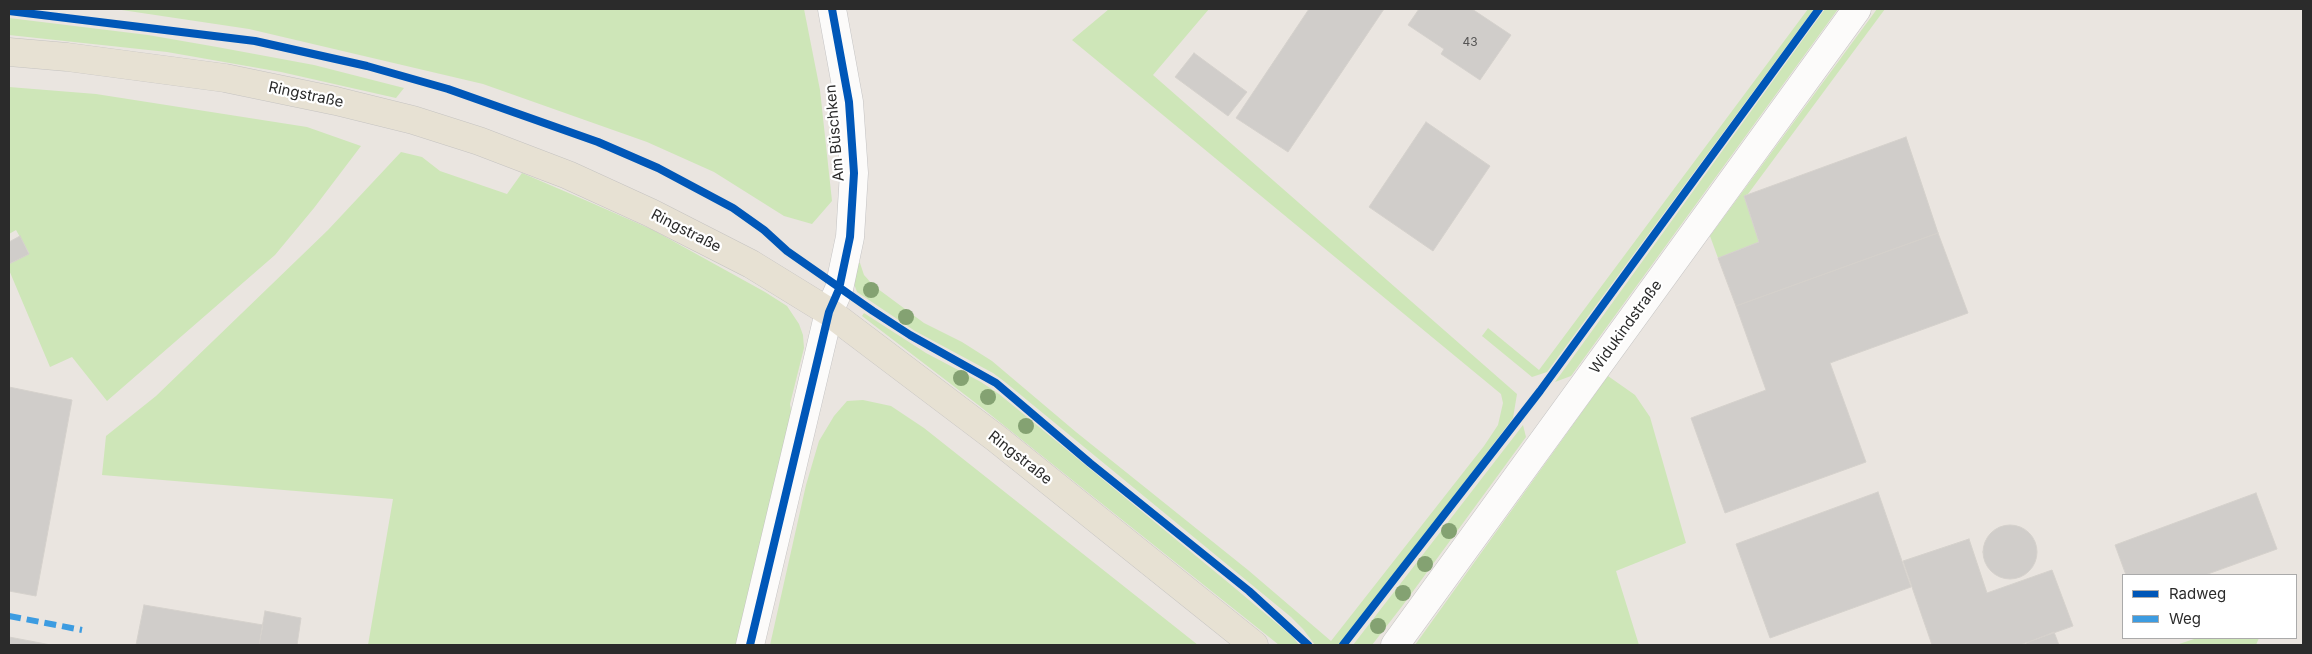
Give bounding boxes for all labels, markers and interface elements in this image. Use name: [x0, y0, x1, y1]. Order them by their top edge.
house number: 43: [1462, 35, 1478, 49]
street label: Ringstraße: [267, 78, 345, 112]
street label: Am Büschken: [822, 84, 848, 182]
street label: Ringstraße: [648, 206, 724, 256]
street label: Widukindstraße: [1586, 277, 1666, 377]
street label: Ringstraße: [984, 427, 1056, 489]
legend: [2122, 574, 2297, 639]
text: Radweg: [2169, 584, 2226, 603]
text: Weg: [2169, 609, 2201, 628]

